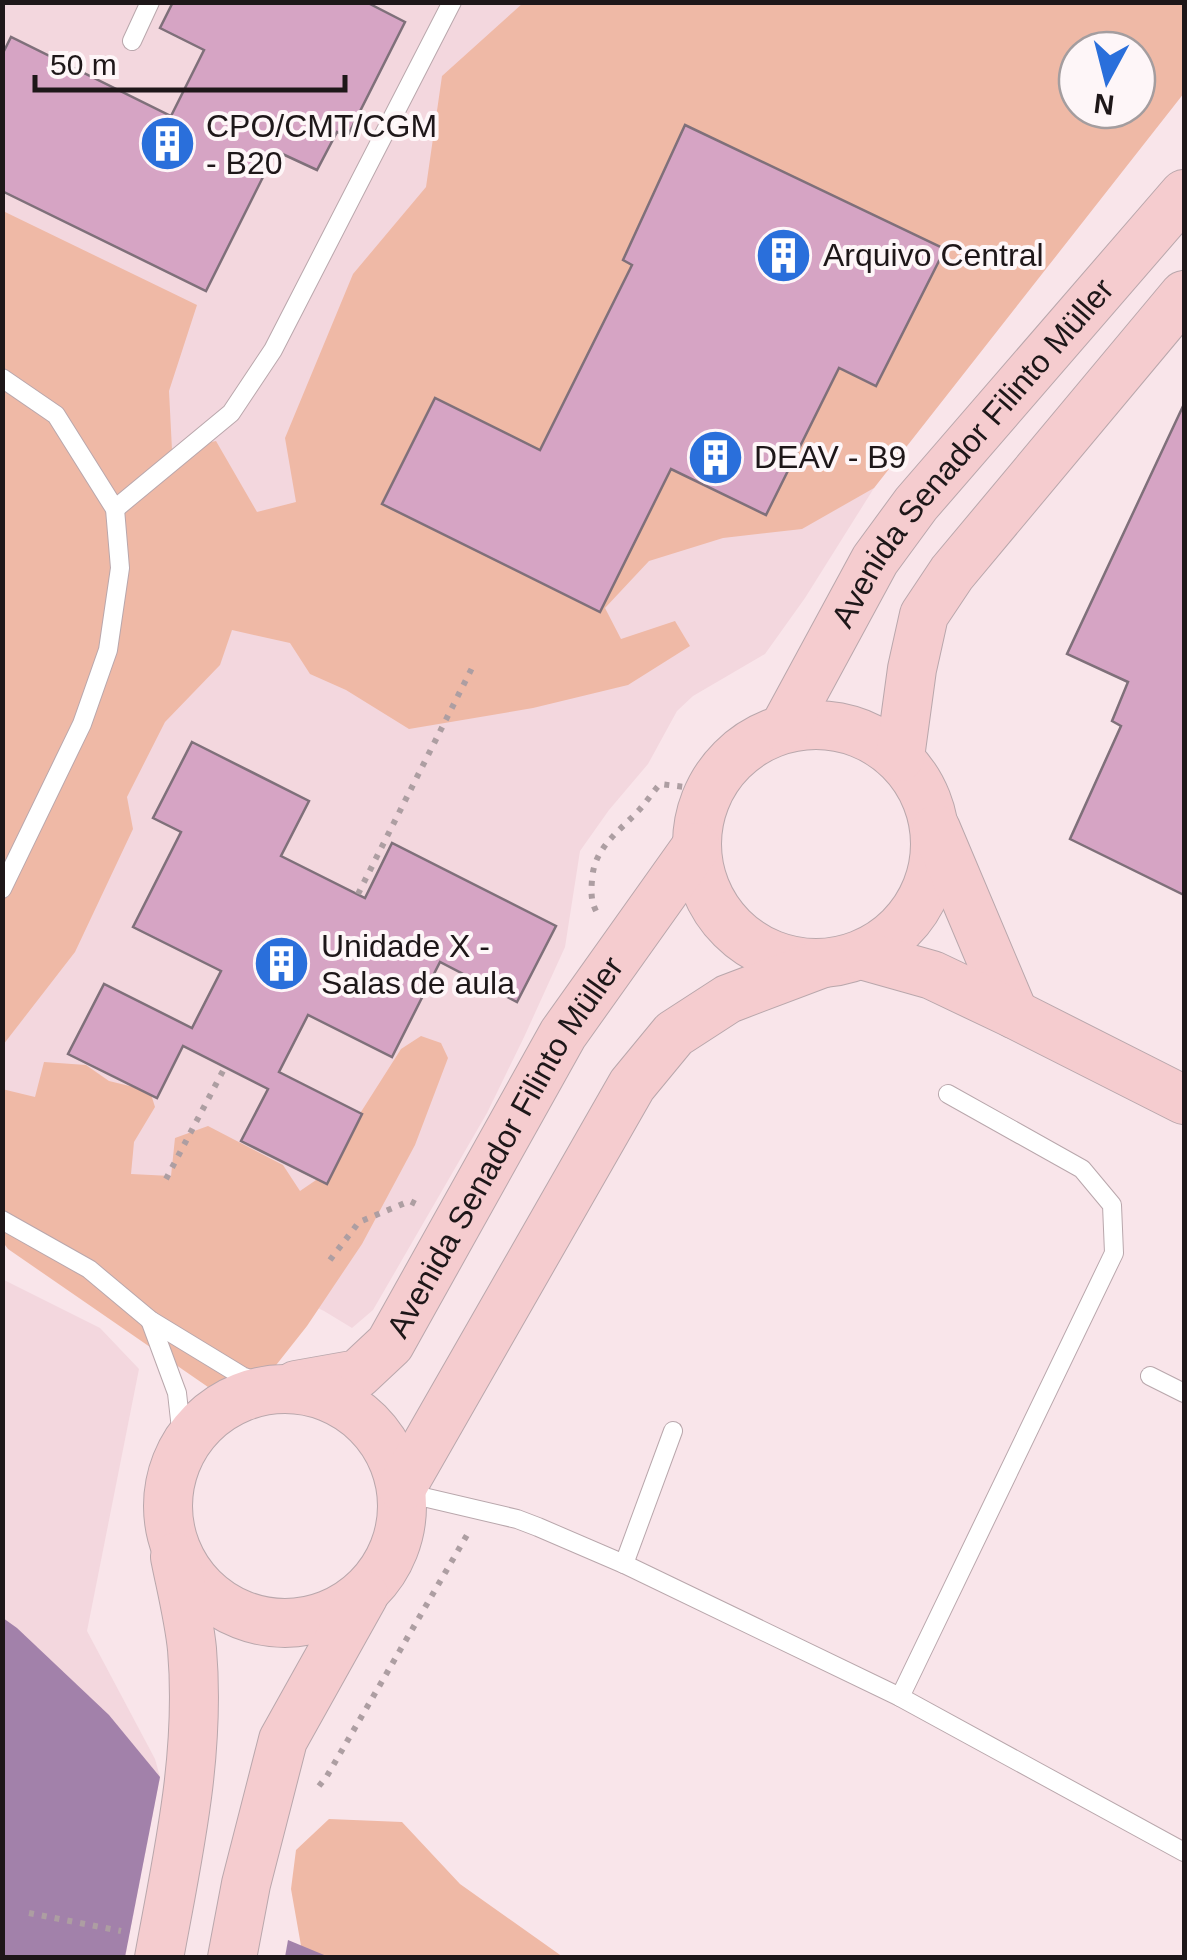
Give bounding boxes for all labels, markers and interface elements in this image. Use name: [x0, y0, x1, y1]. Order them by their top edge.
scale bar: [35, 30, 345, 92]
north arrow: [1057, 30, 1157, 130]
text: 50 m: [50, 48, 117, 81]
text: N: [1092, 88, 1116, 121]
place label: CPO/CMT/CGM - B20: [206, 108, 437, 181]
building icon: CPO/CMT/CGM - B20: [137, 114, 197, 174]
building icon: Arquivo Central: [754, 225, 814, 285]
place label: Arquivo Central: [823, 237, 1044, 273]
street label: Avenida Senador Filinto Müller: [824, 271, 1121, 633]
building icon: DEAV - B9: [685, 427, 745, 487]
place label: DEAV - B9: [754, 439, 906, 475]
place label: Unidade X - Salas de aula: [321, 928, 515, 1001]
building icon: Unidade X - Salas de aula: [252, 934, 312, 994]
street label: Avenida Senador Filinto Müller: [379, 949, 630, 1344]

